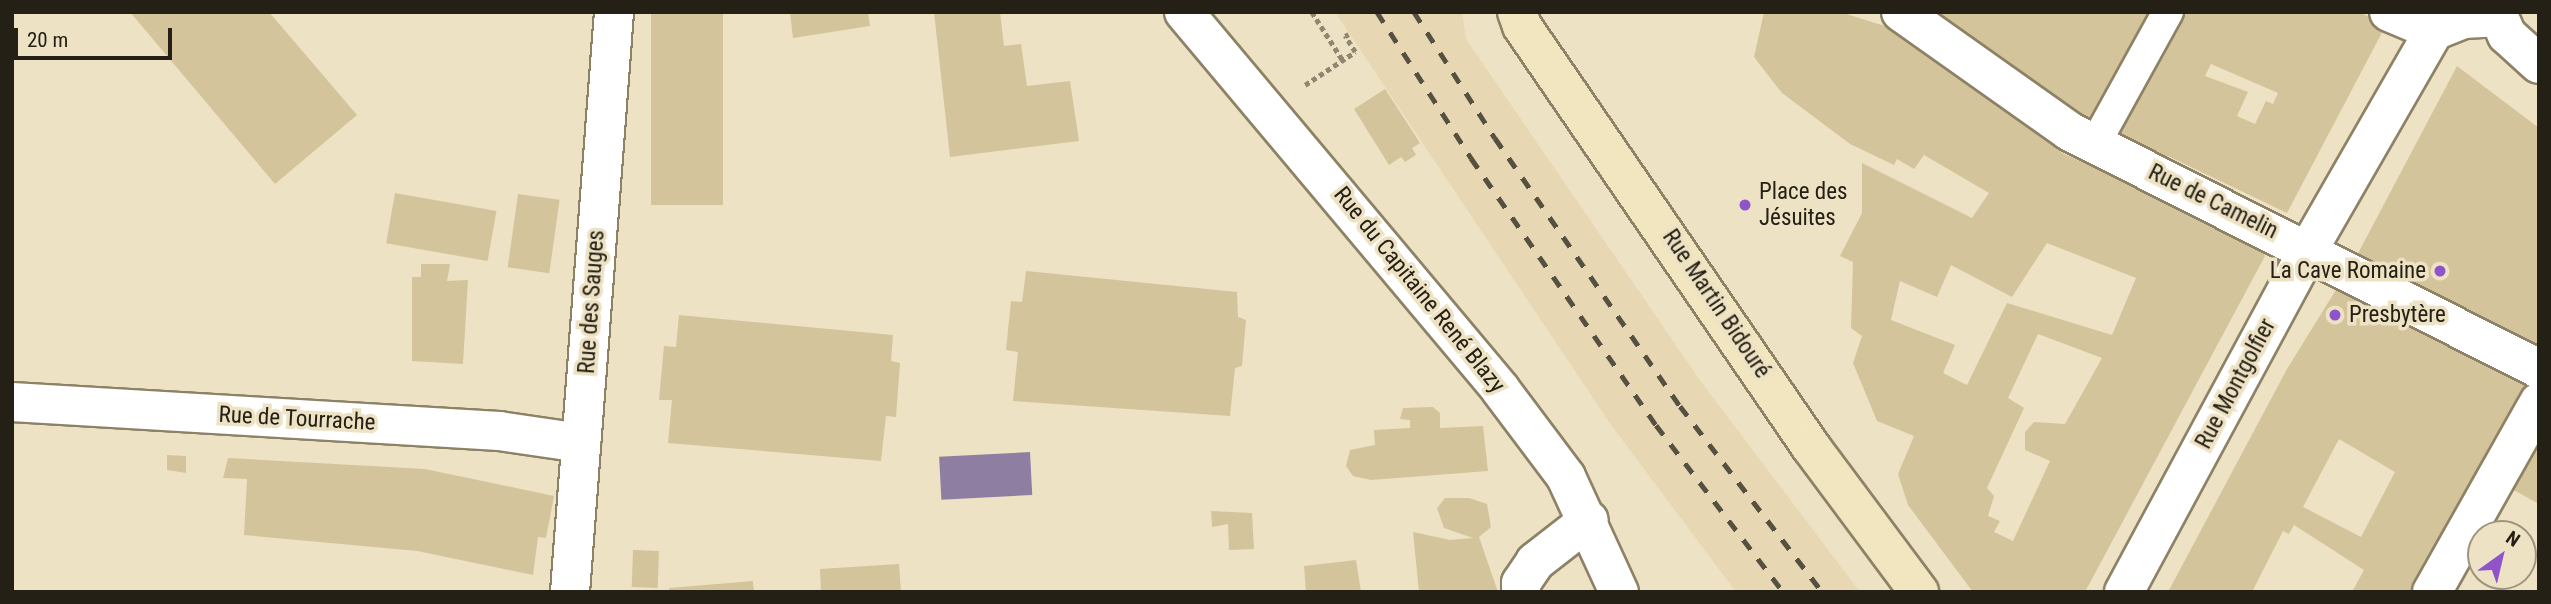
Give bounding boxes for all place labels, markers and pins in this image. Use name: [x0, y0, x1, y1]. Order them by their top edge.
place label: Place des Jésuites: [1759, 178, 1847, 232]
marker: Place des Jésuites: [1737, 197, 1753, 213]
place label: La Cave Romaine: [2270, 257, 2426, 285]
marker: La Cave Romaine: [2432, 263, 2448, 279]
place label: Presbytère: [2349, 301, 2446, 329]
marker: Presbytère: [2327, 307, 2343, 323]

